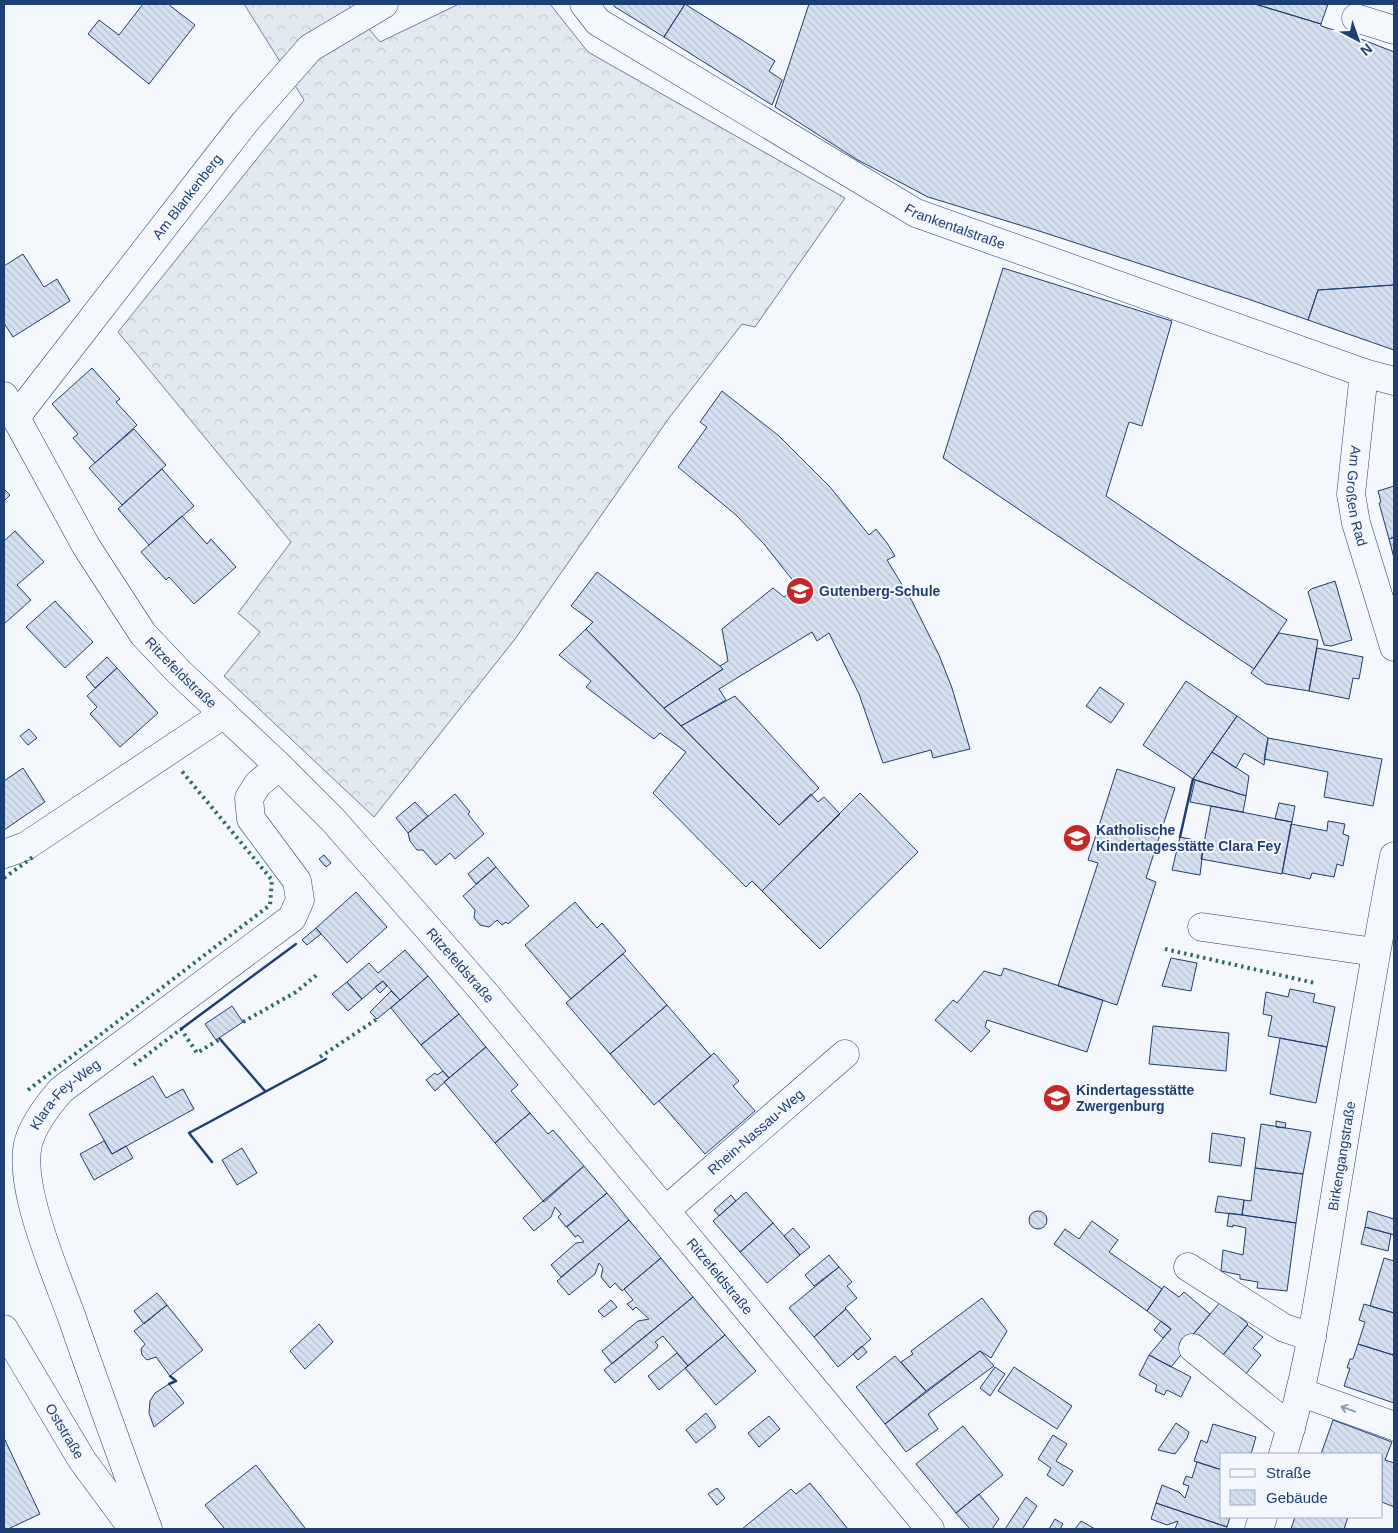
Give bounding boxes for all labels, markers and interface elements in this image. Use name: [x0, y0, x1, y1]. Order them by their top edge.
north arrow: [1333, 15, 1383, 65]
text: N: [1357, 40, 1376, 59]
street label: Am Blankenberg: [149, 151, 225, 242]
street label: Frankentalstraße: [902, 200, 1008, 252]
street label: Am Großen Rad: [1343, 445, 1371, 548]
school or university icon: Gutenberg-Schule: [785, 576, 815, 606]
place label: Gutenberg-Schule: [819, 583, 941, 599]
street label: Ritzefeldstraße: [142, 634, 220, 712]
place label: Katholische Kindertagesstätte Clara Fey: [1096, 822, 1281, 854]
school or university icon: Katholische Kindertagesstätte Clara Fey: [1062, 823, 1092, 853]
street label: Ritzefeldstraße: [423, 925, 498, 1006]
street label: Klara-Fey-Weg: [27, 1056, 103, 1132]
place label: Kindertagesstätte Zwergenburg: [1076, 1082, 1194, 1114]
school or university icon: Kindertagesstätte Zwergenburg: [1042, 1083, 1072, 1113]
street label: Rhein-Nassau-Weg: [704, 1086, 807, 1178]
street label: Birkengangstraße: [1325, 1100, 1359, 1212]
street label: Ritzefeldstraße: [684, 1235, 756, 1318]
street label: Oststraße: [42, 1401, 88, 1462]
one-way arrow: [1341, 1404, 1357, 1413]
legend: [1220, 1453, 1383, 1518]
text: Straße: [1266, 1464, 1311, 1481]
text: Gebäude: [1266, 1489, 1328, 1506]

